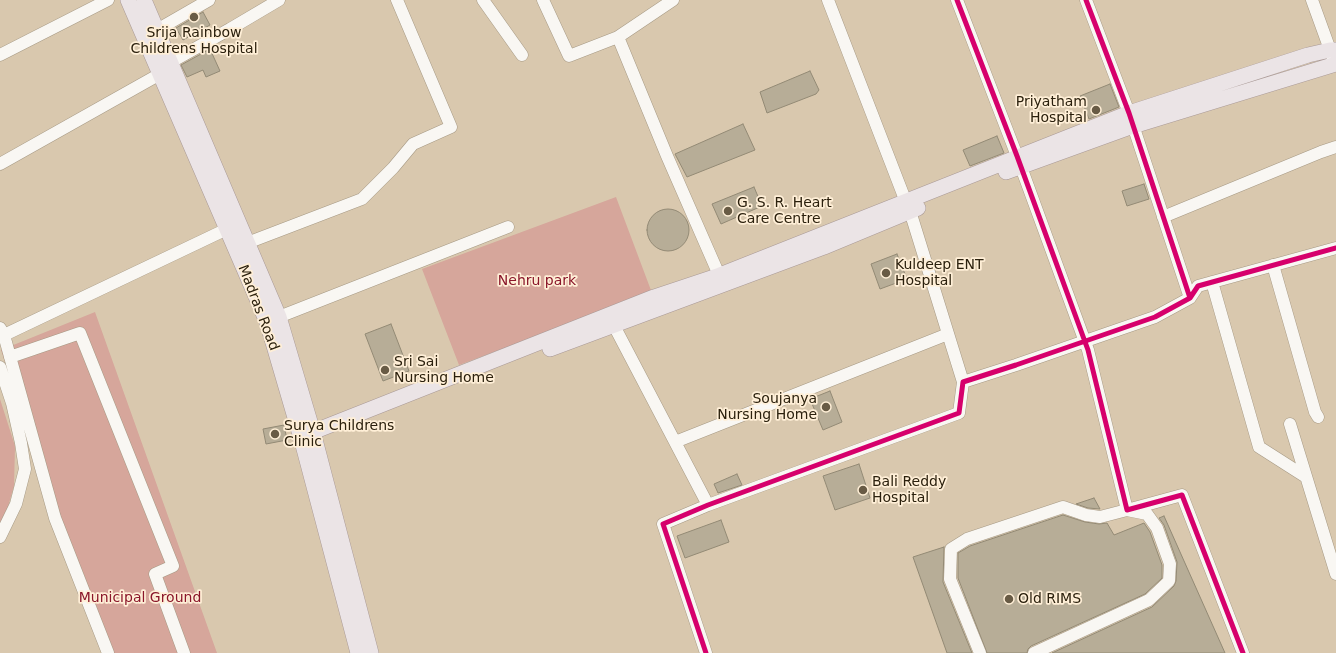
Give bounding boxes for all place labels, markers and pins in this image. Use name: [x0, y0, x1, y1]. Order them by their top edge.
marker: Srija Rainbow Childrens Hospital: [188, 11, 200, 23]
place label: Srija Rainbow Childrens Hospital: [130, 25, 258, 58]
place label: Priyatham Hospital: [1016, 94, 1087, 126]
marker: Priyatham Hospital: [1090, 104, 1102, 116]
place label: G. S. R. Heart Care Centre: [737, 195, 832, 228]
marker: G. S. R. Heart Care Centre: [722, 205, 734, 217]
place label: Kuldeep ENT Hospital: [895, 257, 984, 290]
marker: Kuldeep ENT Hospital: [880, 267, 892, 279]
place label: Sri Sai Nursing Home: [394, 354, 494, 386]
marker: Sri Sai Nursing Home: [379, 364, 391, 376]
place label: Soujanya Nursing Home: [717, 391, 817, 424]
marker: Soujanya Nursing Home: [820, 401, 832, 413]
place label: Surya Childrens Clinic: [284, 418, 394, 450]
marker: Surya Childrens Clinic: [269, 428, 281, 440]
place label: Bali Reddy Hospital: [872, 474, 946, 506]
marker: Bali Reddy Hospital: [857, 484, 869, 496]
place label: Old RIMS: [1018, 591, 1081, 607]
marker: Old RIMS: [1003, 593, 1015, 605]

